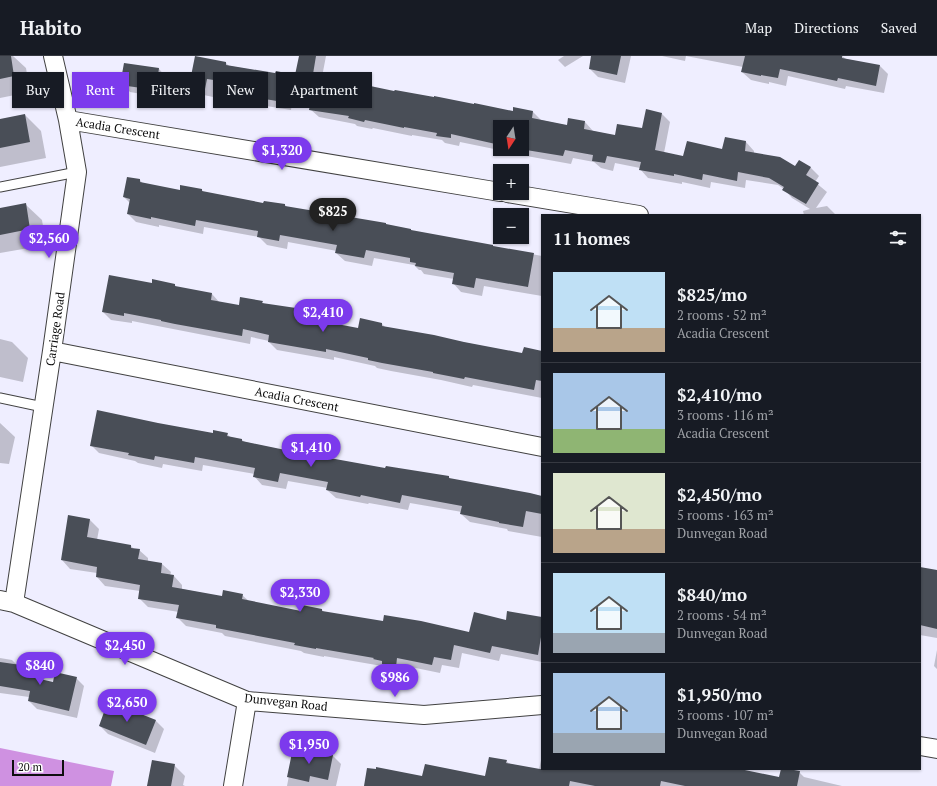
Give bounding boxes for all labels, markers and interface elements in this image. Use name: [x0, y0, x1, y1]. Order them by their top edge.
text: Habito: [20, 15, 82, 40]
text: Map: [745, 18, 772, 37]
text: Directions: [794, 18, 859, 37]
text: Saved: [881, 18, 917, 37]
chip: Buy: [12, 72, 64, 108]
chip: Rent: [72, 72, 129, 108]
chip: Filters: [137, 72, 205, 108]
chip: New: [213, 72, 268, 108]
chip: Apartment: [276, 72, 372, 108]
street label: Acadia Crescent: [75, 114, 162, 142]
north arrow: [493, 120, 529, 156]
map controls: [493, 120, 529, 244]
pin: $1,320: [249, 137, 315, 171]
text: $1,320: [262, 141, 302, 159]
button: +: [493, 164, 529, 200]
pin: $825: [309, 198, 357, 232]
text: $825: [318, 202, 348, 220]
button: −: [493, 208, 529, 244]
pin: $2,560: [16, 225, 82, 259]
text: 11 homes: [553, 227, 630, 250]
icon: filters: [887, 227, 909, 249]
text: $2,560: [29, 229, 69, 247]
text: $825/mo: [677, 283, 747, 306]
icon: home: [585, 288, 633, 336]
street label: Carriage Road: [42, 291, 68, 367]
pin: $2,410: [290, 299, 356, 333]
text: $2,410: [303, 303, 343, 321]
text: 2 rooms · 52 m²: [677, 306, 767, 324]
text: Acadia Crescent: [677, 324, 769, 342]
text: $2,410/mo: [677, 383, 762, 406]
street label: Acadia Crescent: [254, 384, 341, 415]
icon: home: [585, 389, 633, 437]
text: 3 rooms · 116 m²: [677, 406, 774, 424]
text: Acadia Crescent: [677, 424, 769, 442]
pin: $1,410: [278, 434, 344, 468]
text: $1,410: [291, 438, 331, 456]
text: $2,450/mo: [677, 483, 762, 506]
icon: home: [585, 489, 633, 537]
text: 5 rooms · 163 m²: [677, 506, 774, 524]
text: Dunvegan Road: [677, 524, 768, 542]
pin: $2,330: [267, 579, 333, 613]
text: $2,330: [280, 583, 320, 601]
text: $840/mo: [677, 583, 747, 606]
icon: home: [585, 589, 633, 637]
text: 2 rooms · 54 m²: [677, 606, 767, 624]
text: Dunvegan Road: [677, 624, 768, 642]
pin: $2,450: [92, 632, 158, 666]
text: $2,450: [105, 636, 145, 654]
pin: $840: [16, 652, 64, 686]
text: $840: [25, 656, 55, 674]
pin: $986: [371, 664, 419, 698]
text: $986: [380, 668, 410, 686]
text: $1,950/mo: [677, 683, 762, 706]
pin: $2,650: [94, 689, 160, 723]
icon: home: [585, 689, 633, 737]
street label: Dunvegan Road: [244, 690, 329, 714]
text: $2,650: [107, 693, 147, 711]
text: 3 rooms · 107 m²: [677, 706, 774, 724]
text: Dunvegan Road: [677, 724, 768, 742]
pin: $1,950: [276, 731, 342, 765]
text: $1,950: [289, 735, 329, 753]
scale bar: [12, 758, 64, 777]
text: 20 m: [18, 760, 42, 774]

